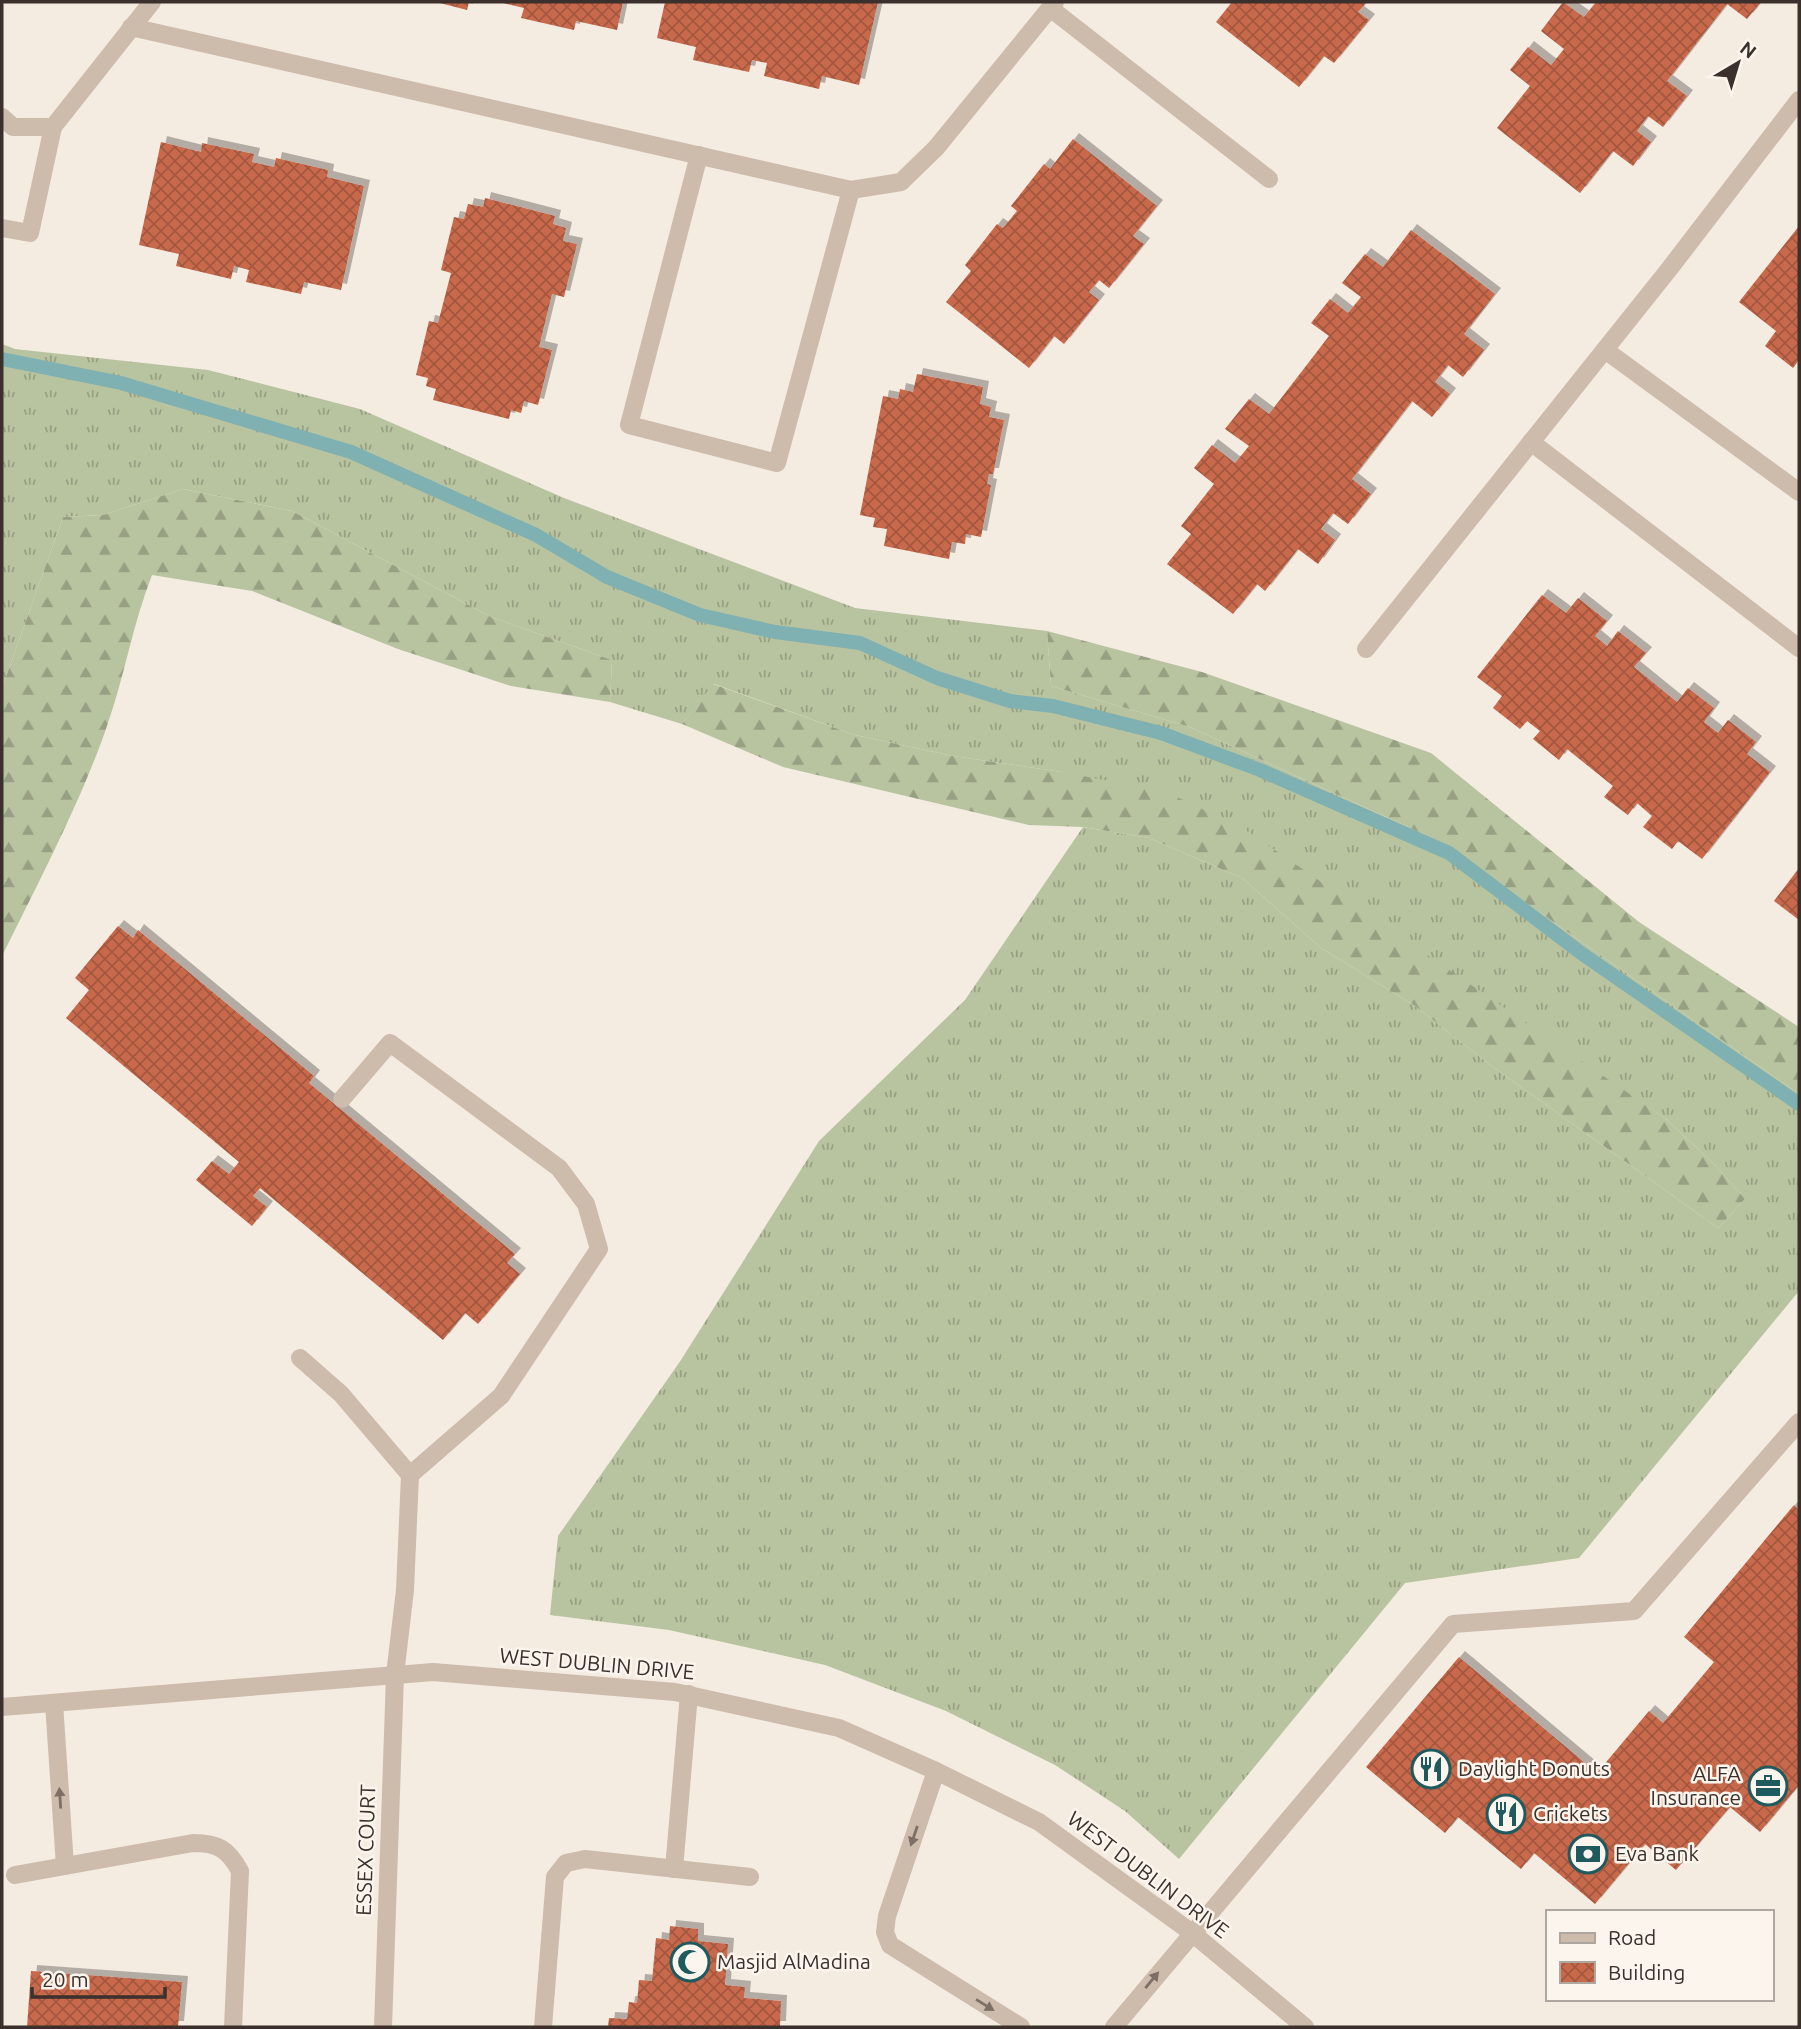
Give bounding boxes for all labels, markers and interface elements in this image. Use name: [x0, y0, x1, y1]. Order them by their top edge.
north arrow: [1703, 28, 1773, 98]
text: N: [1736, 37, 1761, 63]
street label: WEST DUBLIN DRIVE: [499, 1643, 695, 1683]
restaurant icon: Daylight Donuts: [1410, 1748, 1452, 1790]
place label: Daylight Donuts: [1458, 1756, 1610, 1780]
place label: ALFA Insurance: [1651, 1761, 1741, 1809]
office icon: ALFA Insurance: [1747, 1765, 1789, 1807]
street label: ESSEX COURT: [351, 1784, 379, 1916]
one-way arrow: [54, 1787, 65, 1809]
restaurant icon: Crickets: [1485, 1793, 1527, 1835]
place label: Crickets: [1533, 1801, 1608, 1825]
street label: WEST DUBLIN DRIVE: [1063, 1806, 1234, 1943]
one-way arrow: [908, 1825, 919, 1846]
bank icon: Eva Bank: [1567, 1833, 1609, 1875]
place label: Eva Bank: [1615, 1841, 1699, 1865]
legend: [1546, 1910, 1773, 2001]
text: Road: [1608, 1925, 1656, 1949]
mosque icon: Masjid AlMadina: [669, 1941, 711, 1983]
place label: Masjid AlMadina: [717, 1949, 871, 1973]
scale bar: [32, 1955, 164, 1999]
text: Building: [1608, 1960, 1685, 1984]
text: 20 m: [42, 1967, 89, 1991]
one-way arrow: [1145, 1971, 1160, 1989]
one-way arrow: [976, 1998, 995, 2011]

